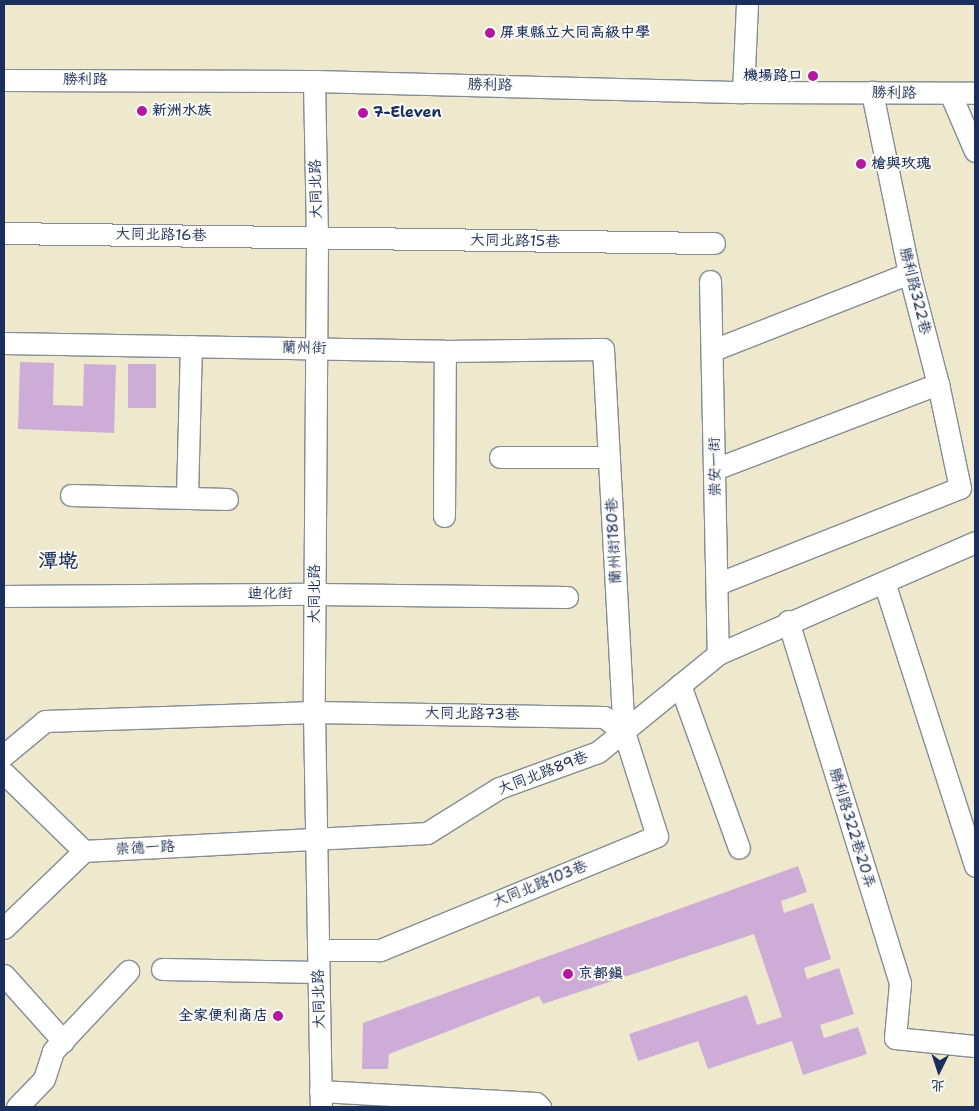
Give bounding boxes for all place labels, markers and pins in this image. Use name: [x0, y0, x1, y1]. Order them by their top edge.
place label: 屏東縣立大同高級中學: [500, 24, 650, 42]
marker: 屏東縣立大同高級中學: [484, 27, 496, 39]
place label: 機場路口: [743, 67, 803, 85]
marker: 機場路口: [807, 70, 819, 82]
place label: 新洲水族: [152, 102, 212, 120]
place label: 7-Eleven: [373, 104, 441, 122]
marker: 新洲水族: [136, 105, 148, 117]
marker: 7-Eleven: [357, 107, 369, 119]
place label: 槍與玫瑰: [871, 155, 931, 173]
marker: 槍與玫瑰: [855, 158, 867, 170]
place label: 京都鎮: [578, 965, 623, 983]
marker: 京都鎮: [562, 968, 574, 980]
place label: 全家便利商店: [178, 1007, 268, 1025]
marker: 全家便利商店: [272, 1010, 284, 1022]

